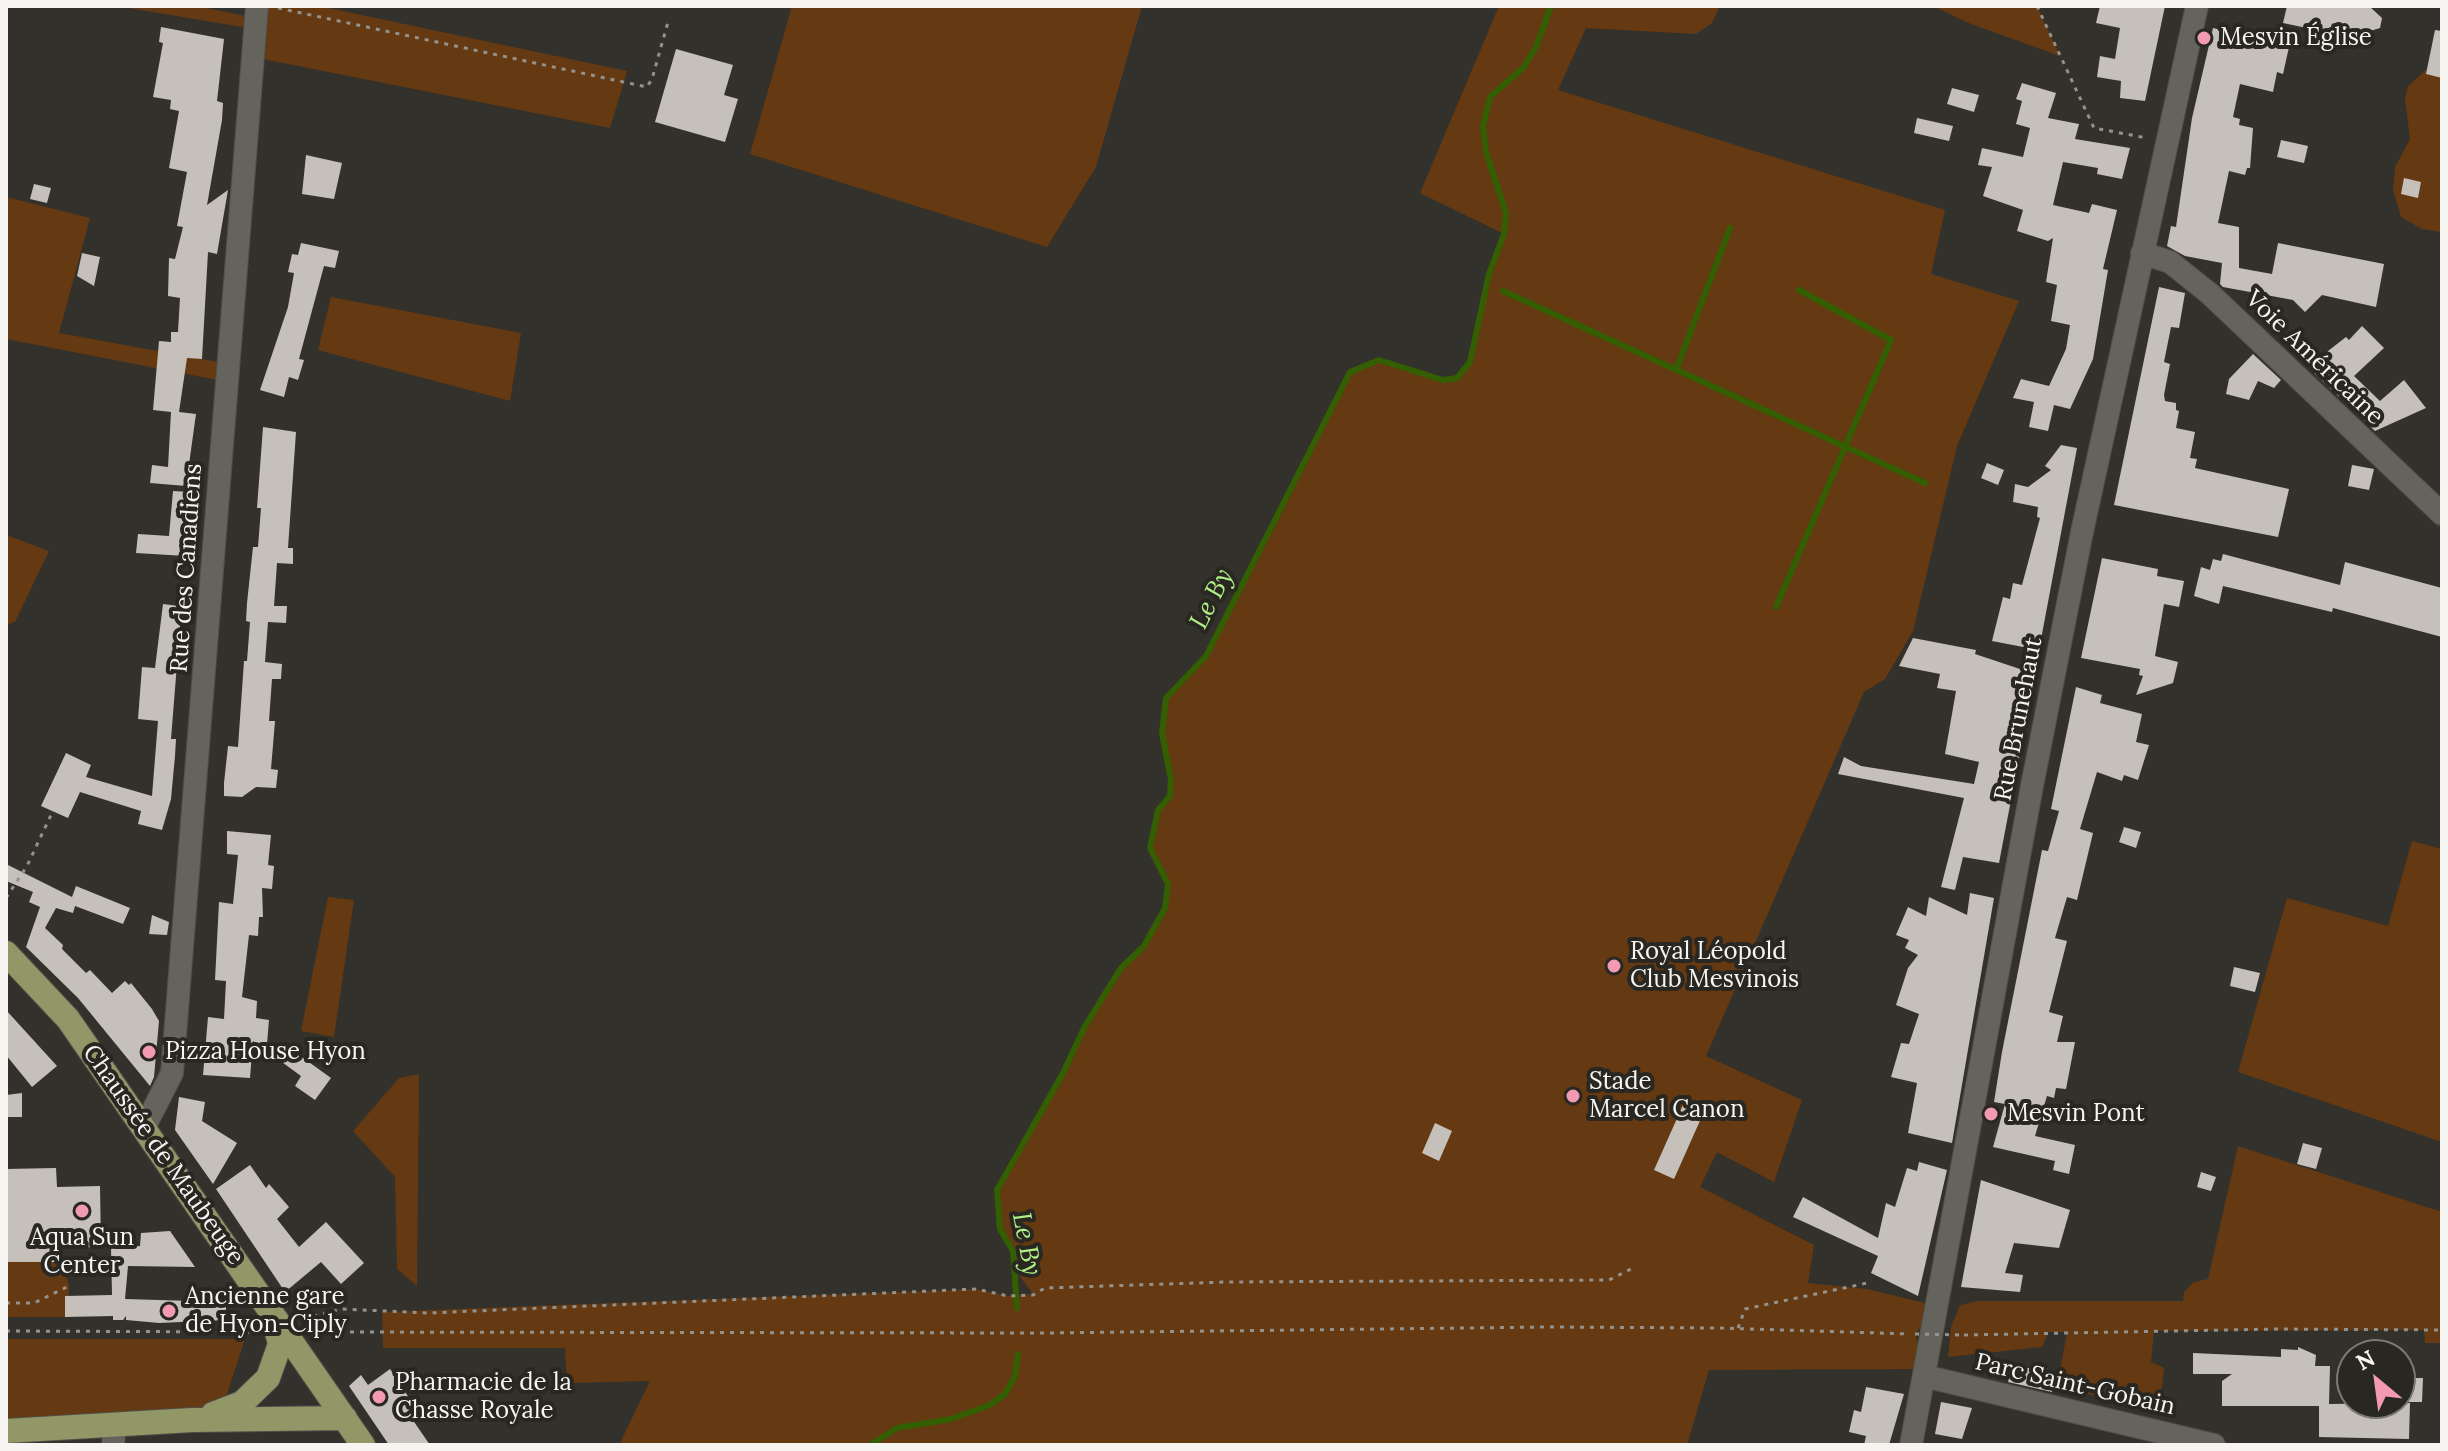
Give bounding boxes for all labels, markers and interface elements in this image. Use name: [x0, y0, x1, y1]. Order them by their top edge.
place label: Mesvin Église: [2220, 24, 2372, 52]
marker: Mesvin Église: [2195, 29, 2213, 47]
street label: Voie Américaine: [2239, 285, 2389, 431]
street label: Rue des Canadiens: [165, 463, 209, 673]
water label: Le By: [1184, 564, 1240, 634]
street label: Rue Brunehaut: [1989, 635, 2049, 803]
place label: Royal Léopold Club Mesvinois: [1630, 938, 1799, 994]
marker: Royal Léopold Club Mesvinois: [1605, 957, 1623, 975]
place label: Pizza House Hyon: [165, 1038, 366, 1066]
street label: Chaussée de Maubeuge: [76, 1039, 250, 1271]
marker: Pizza House Hyon: [140, 1043, 158, 1061]
place label: Stade Marcel Canon: [1589, 1068, 1744, 1124]
marker: Stade Marcel Canon: [1564, 1087, 1582, 1105]
place label: Mesvin Pont: [2007, 1100, 2145, 1128]
marker: Mesvin Pont: [1982, 1105, 2000, 1123]
marker: Aqua Sun Center: [73, 1202, 91, 1220]
water label: Le By: [1005, 1210, 1047, 1278]
place label: Aqua Sun Center: [30, 1224, 134, 1280]
place label: Ancienne gare de Hyon-Ciply: [185, 1283, 347, 1339]
marker: Ancienne gare de Hyon-Ciply: [160, 1302, 178, 1320]
north arrow: [2336, 1339, 2416, 1419]
text: N: [2351, 1343, 2380, 1376]
street label: Parc Saint-Gobain: [1972, 1348, 2178, 1422]
place label: Pharmacie de la Chasse Royale: [395, 1369, 572, 1425]
marker: Pharmacie de la Chasse Royale: [370, 1388, 388, 1406]

